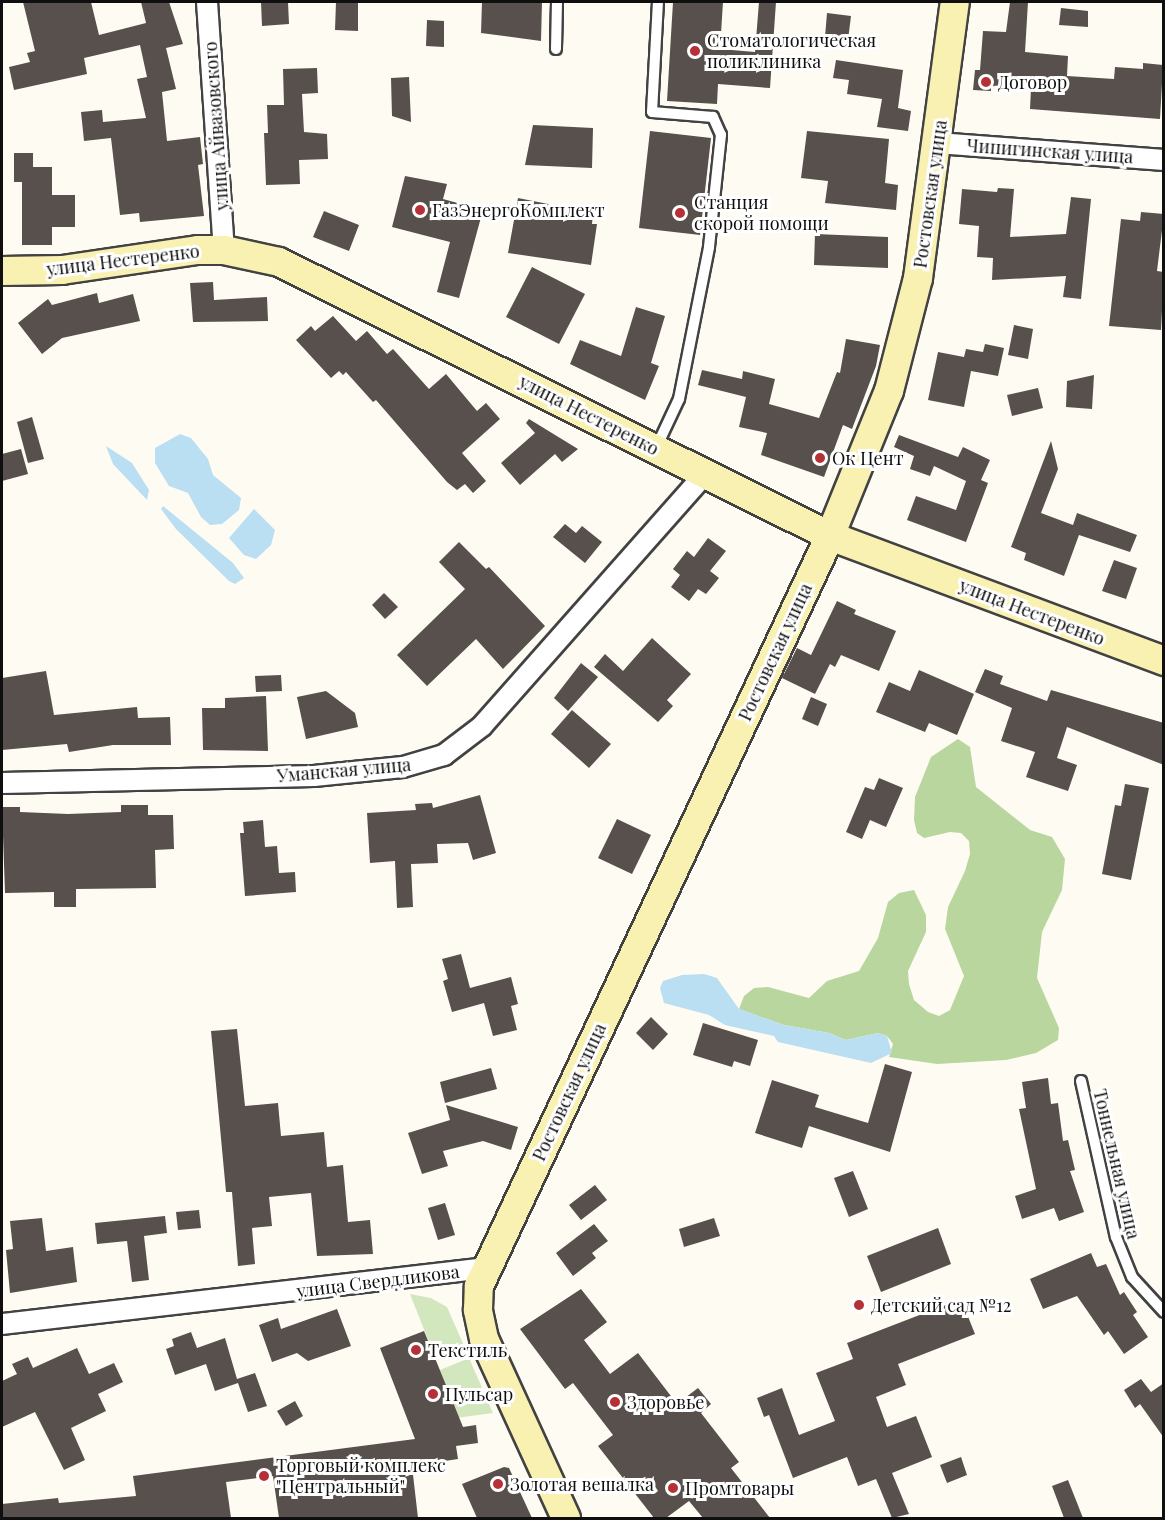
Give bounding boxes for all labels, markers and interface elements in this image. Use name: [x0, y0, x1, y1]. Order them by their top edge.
place label: Стоматологическая поликлиника: [707, 30, 876, 72]
street label: улица Айвазовского: [199, 41, 233, 211]
marker: Стоматологическая поликлиника: [688, 44, 702, 58]
place label: Договор: [998, 71, 1067, 93]
marker: Договор: [979, 75, 993, 89]
street label: Ростовская улица: [909, 119, 951, 269]
street label: Чипигинская улица: [966, 134, 1134, 168]
place label: Станция скорой помощи: [694, 192, 829, 234]
place label: ГазЭнергоКомплект: [432, 199, 605, 221]
marker: ГазЭнергоКомплект: [413, 203, 427, 217]
marker: Станция скорой помощи: [671, 204, 689, 222]
street label: улица Нестеренко: [45, 240, 201, 280]
street label: улица Нестеренко: [516, 370, 662, 460]
place label: Ок Цент: [832, 447, 904, 469]
marker: Ок Цент: [813, 451, 827, 465]
street label: улица Нестеренко: [956, 574, 1108, 650]
street label: Ростовская улица: [734, 580, 816, 724]
street label: Уманская улица: [276, 753, 412, 787]
street label: Ростовская улица: [528, 1020, 610, 1164]
street label: Тоннельная улица: [1089, 1087, 1145, 1241]
street label: улица Свердликова: [295, 1260, 461, 1302]
place label: Детский сад №12: [871, 1294, 1011, 1316]
marker: Детский сад №12: [852, 1298, 866, 1312]
place label: Текстиль: [428, 1339, 507, 1361]
marker: Текстиль: [409, 1343, 423, 1357]
place label: Пульсар: [445, 1383, 513, 1405]
marker: Пульсар: [426, 1387, 440, 1401]
place label: Здоровье: [627, 1391, 704, 1413]
marker: Здоровье: [608, 1395, 622, 1409]
place label: Торговый комплекс "Центральный": [276, 1455, 446, 1498]
marker: Торговый комплекс "Центральный": [257, 1469, 271, 1483]
place label: Золотая вешалка: [510, 1473, 654, 1495]
marker: Золотая вешалка: [491, 1477, 505, 1491]
place label: Промтовары: [685, 1477, 794, 1499]
marker: Промтовары: [666, 1481, 680, 1495]

